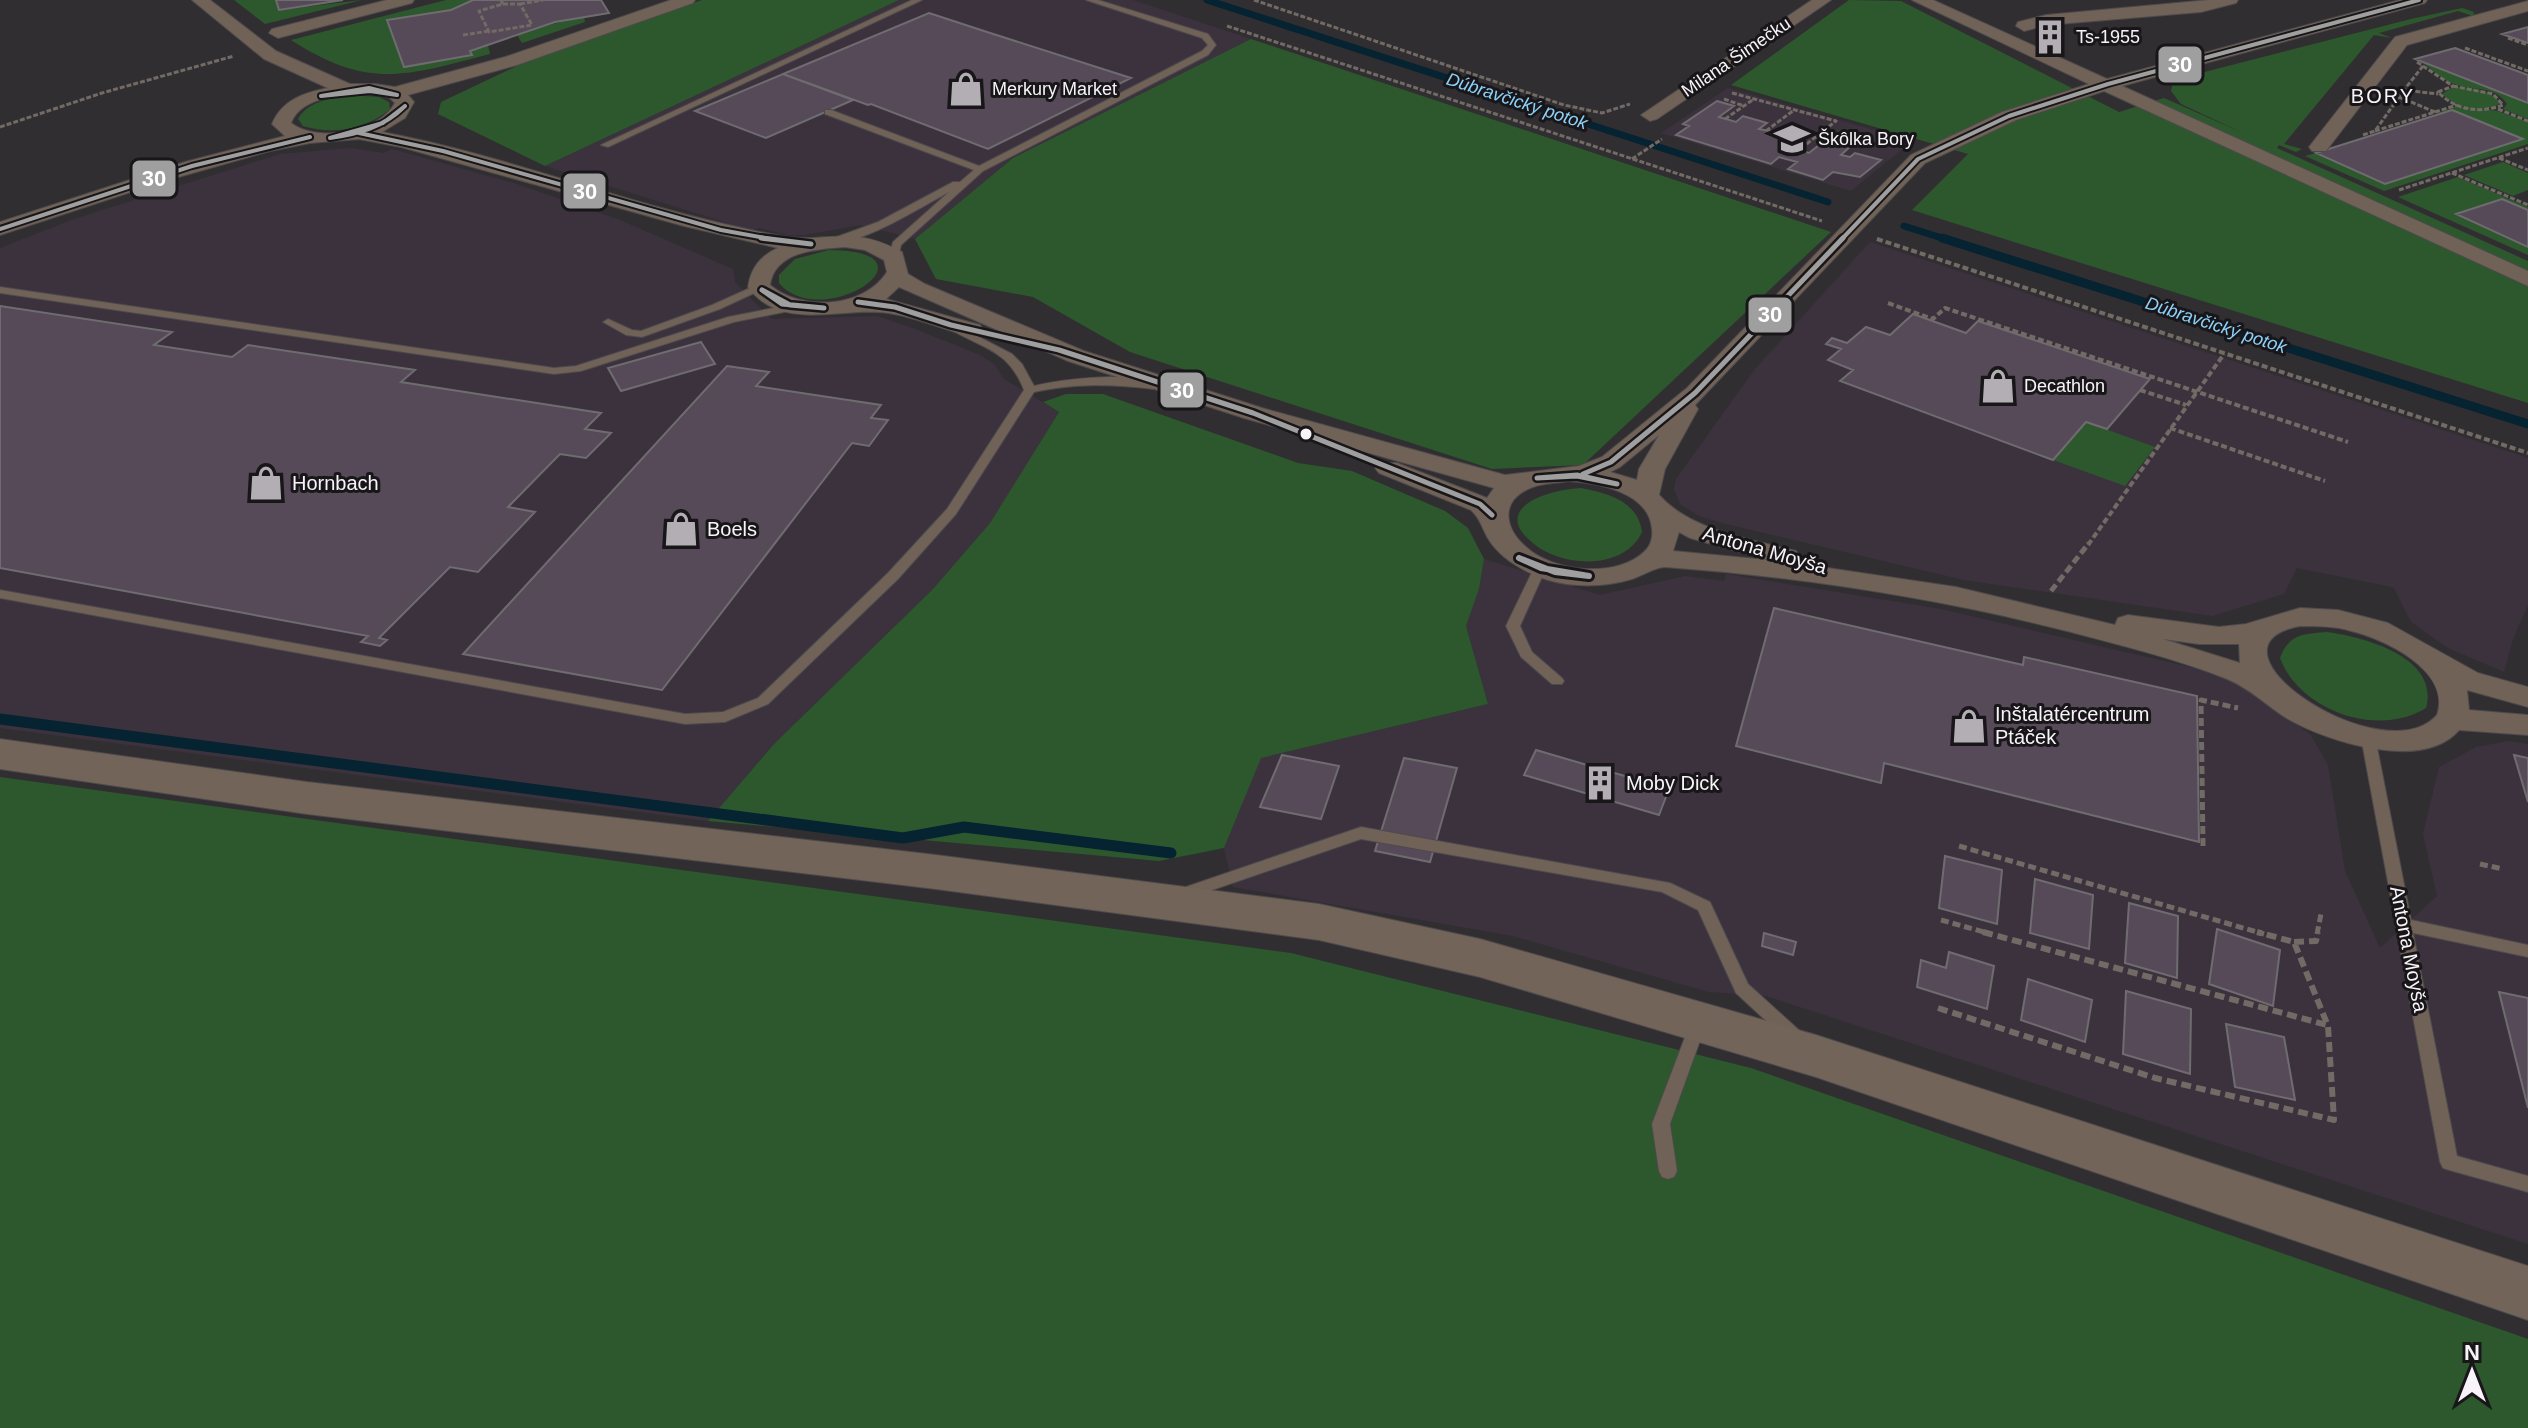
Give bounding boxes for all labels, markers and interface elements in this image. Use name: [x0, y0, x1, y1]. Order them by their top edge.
street label: Milana Šimečku: [1677, 12, 1794, 101]
building icon: Ts-1955: [2031, 18, 2069, 56]
place label: Ts-1955: [2076, 27, 2140, 47]
line badge: 30: [2157, 45, 2203, 84]
text: 30: [2168, 52, 2192, 77]
water label: Dúbravčický potok: [1444, 69, 1591, 134]
shop icon: Merkury Market: [947, 70, 985, 108]
place label: Merkury Market: [992, 79, 1117, 99]
district label: BORY: [2351, 85, 2415, 107]
school or university icon: Škôlka Bory: [1773, 120, 1811, 158]
place label: Škôlka Bory: [1818, 128, 1914, 149]
line badge: 30: [131, 159, 177, 198]
text: 30: [142, 166, 166, 191]
line badge: 30: [562, 172, 607, 210]
text: 30: [573, 179, 597, 204]
water label: Dúbravčický potok: [2143, 293, 2290, 358]
line badge: 30: [1747, 296, 1793, 334]
text: 30: [1758, 302, 1782, 327]
shop icon: Decathlon: [1979, 367, 2017, 405]
line badge: 30: [1159, 371, 1205, 409]
place label: Decathlon: [2024, 376, 2105, 396]
text: 30: [1170, 378, 1194, 403]
unlabelled marker: [1298, 426, 1314, 442]
shop icon: Hornbach: [247, 464, 285, 502]
place label: Hornbach: [292, 472, 379, 494]
shop icon: Boels: [662, 510, 700, 548]
place label: Boels: [707, 518, 757, 540]
street label: Antona Moyša: [1701, 522, 1830, 578]
place label: Inštalatércentrum Ptáček: [1995, 703, 2150, 748]
shop icon: Inštalatércentrum Ptáček: [1950, 707, 1988, 745]
building icon: Moby Dick: [1581, 764, 1619, 802]
place label: Moby Dick: [1626, 772, 1720, 794]
street label: Antona Moyša: [2386, 884, 2432, 1015]
north arrow: [2432, 1332, 2512, 1412]
text: N: [2464, 1340, 2480, 1365]

